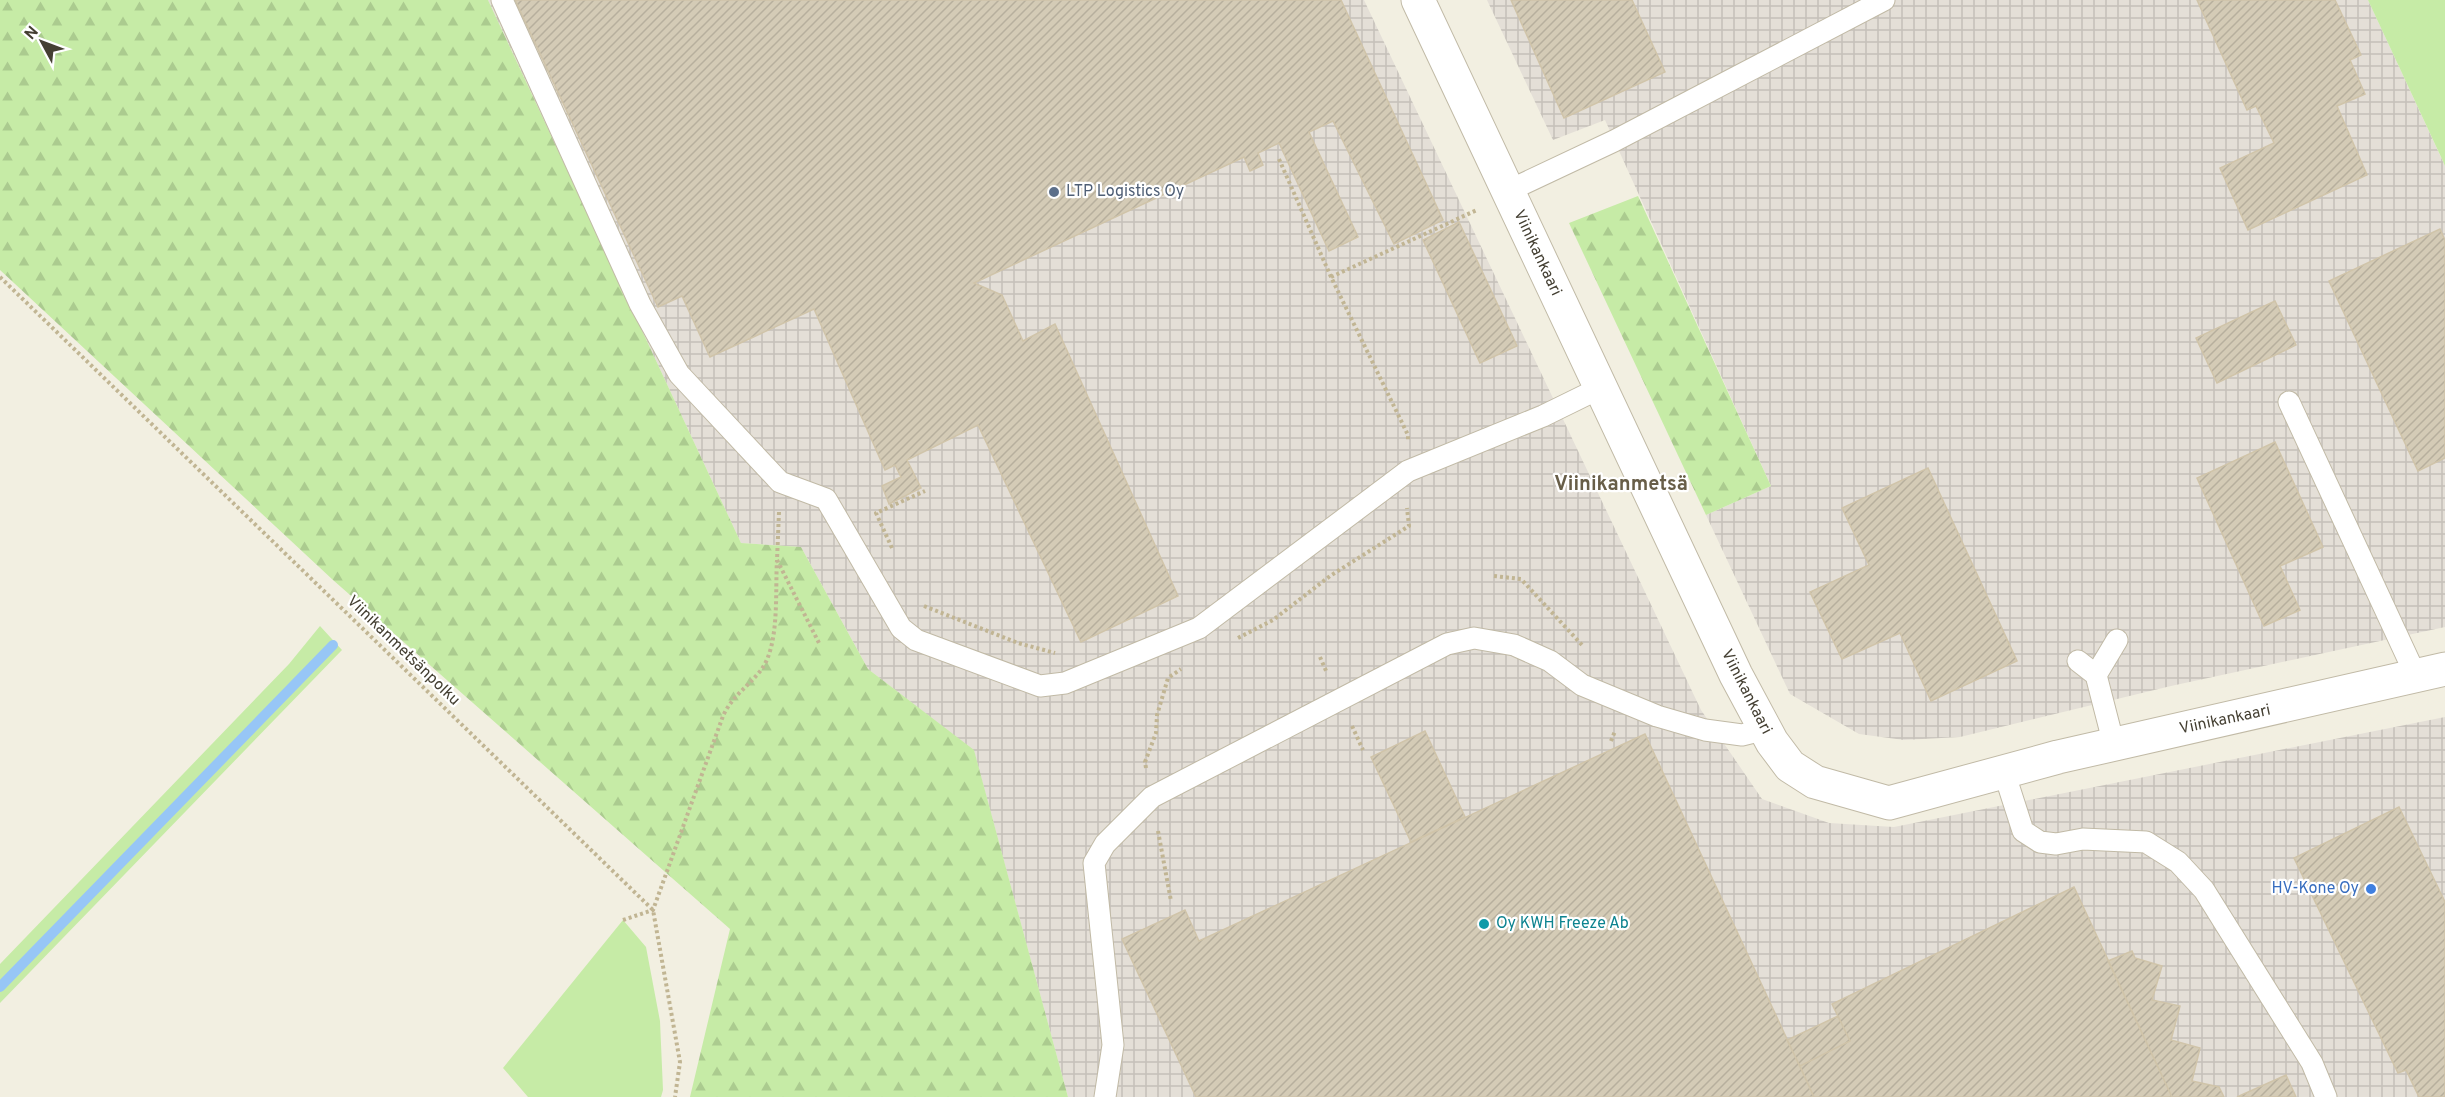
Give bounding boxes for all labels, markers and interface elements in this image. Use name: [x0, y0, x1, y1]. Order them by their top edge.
north arrow: [12, 12, 72, 72]
text: N: [21, 23, 44, 44]
place label: LTP Logistics Oy: [1066, 182, 1184, 202]
marker: LTP Logistics Oy: [1047, 185, 1061, 199]
street label: Viinikankaari: [1508, 207, 1566, 299]
district label: Viinikanmetsä: [1554, 472, 1688, 498]
street label: Viinikanmetsänpolku: [342, 592, 464, 710]
street label: Viinikankaari: [1716, 646, 1776, 738]
street label: Viinikankaari: [2178, 701, 2272, 739]
place label: HV-Kone Oy: [2271, 879, 2359, 899]
marker: HV-Kone Oy: [2364, 882, 2378, 896]
place label: Oy KWH Freeze Ab: [1496, 914, 1629, 934]
marker: Oy KWH Freeze Ab: [1477, 917, 1491, 931]

